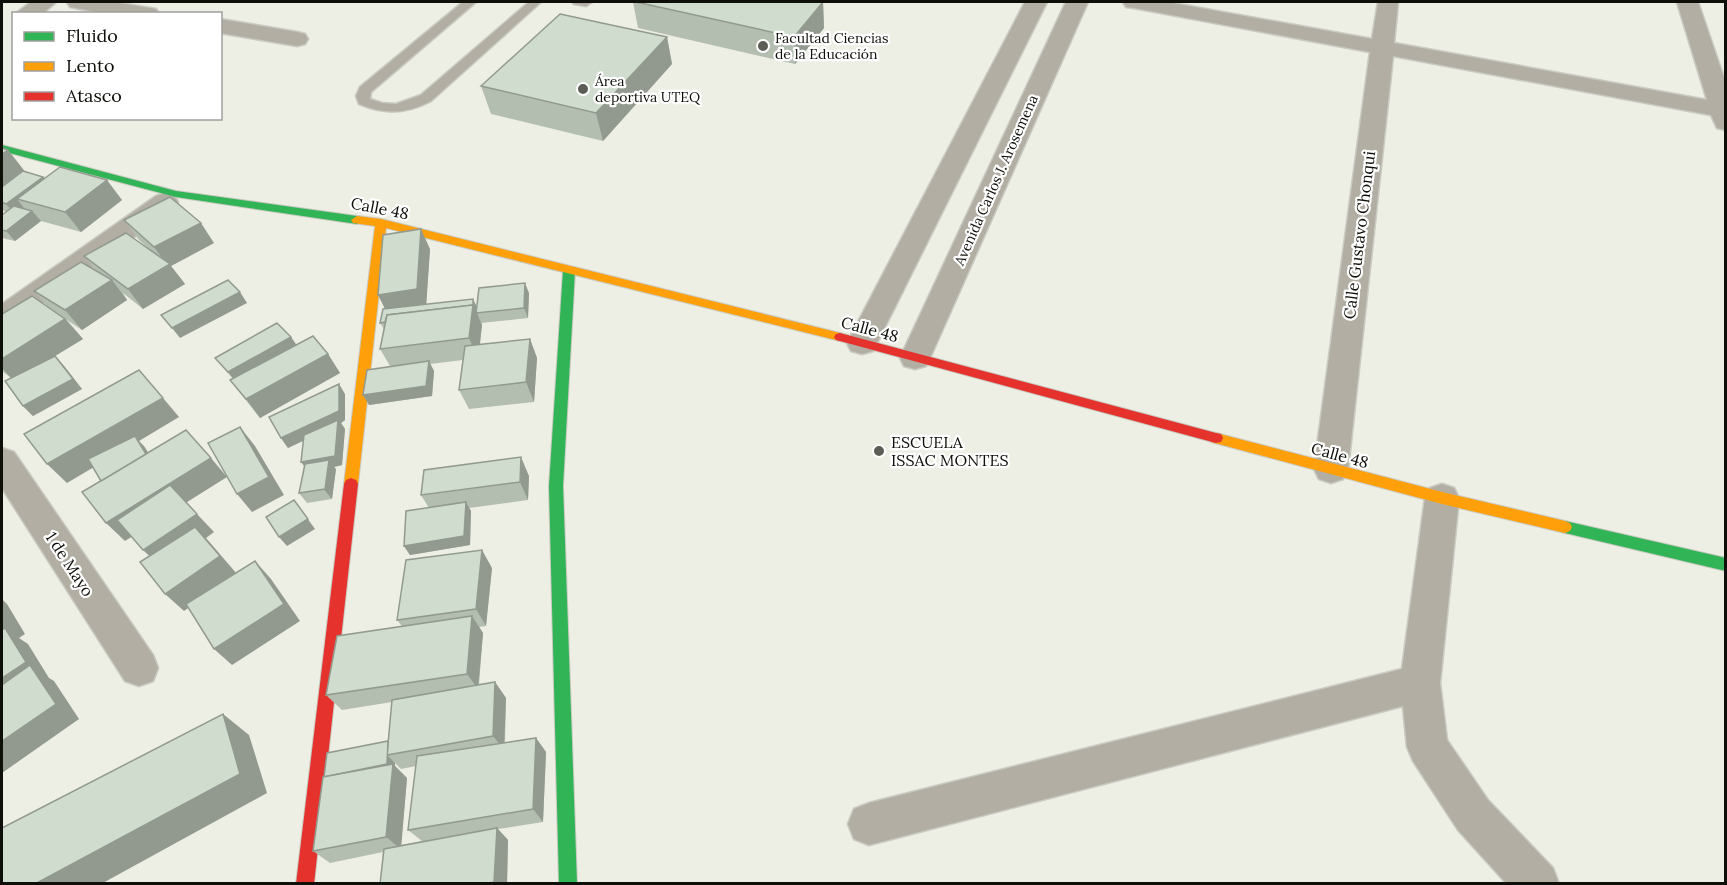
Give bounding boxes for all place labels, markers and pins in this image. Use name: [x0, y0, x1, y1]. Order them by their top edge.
place label: Facultad Ciencias de la Educación: [775, 29, 889, 63]
marker: Facultad Ciencias de la Educación: [756, 39, 770, 53]
place label: Área deportiva UTEQ: [594, 72, 700, 106]
marker: Área deportiva UTEQ: [576, 82, 590, 96]
place label: ESCUELA ISSAC MONTES: [891, 432, 1008, 470]
marker: ESCUELA ISSAC MONTES: [872, 444, 886, 458]

